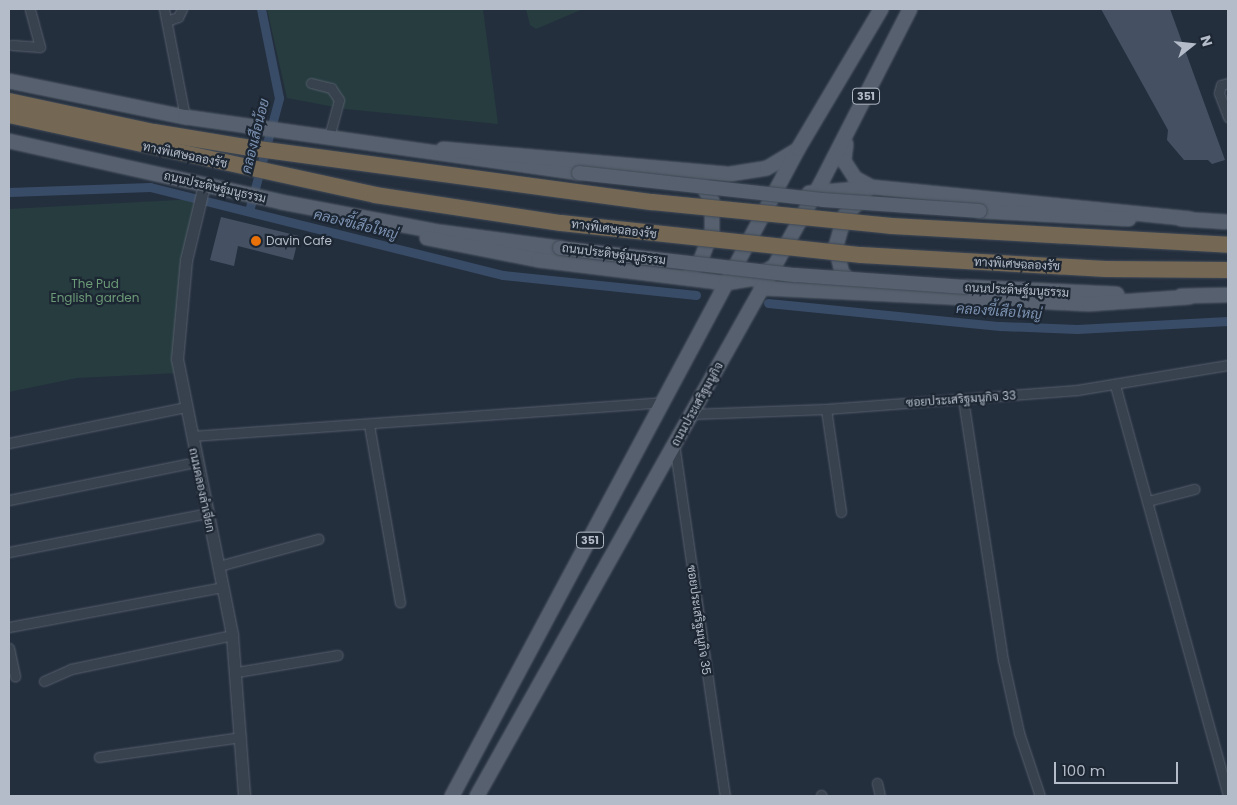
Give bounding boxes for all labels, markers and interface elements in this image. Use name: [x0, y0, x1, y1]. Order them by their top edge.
north arrow: [1167, 20, 1217, 70]
text: N: [1195, 33, 1217, 49]
road number: 351: [851, 88, 881, 104]
water label: คลองเสือน้อย: [238, 97, 272, 175]
street label: ทางพิเศษฉลองรัช: [141, 139, 229, 171]
street label: ถนนประดิษฐ์มนูธรรม: [162, 168, 268, 206]
water label: คลองขี้เสือใหญ่: [312, 205, 400, 243]
street label: ทางพิเศษฉลองรัช: [570, 217, 658, 241]
place label: Davin Cafe: [266, 234, 332, 248]
marker: Davin Cafe: [250, 235, 262, 247]
street label: ถนนประดิษฐ์มนูธรรม: [561, 240, 667, 268]
street label: ทางพิเศษฉลองรัช: [974, 255, 1060, 273]
park label: The Pud English garden: [51, 277, 139, 305]
street label: ถนนประดิษฐ์มนูธรรม: [964, 280, 1070, 300]
water label: คลองขี้เสือใหญ่: [955, 300, 1043, 322]
street label: ถนนประเสริฐมนูกิจ: [668, 359, 726, 449]
street label: ซอยประเสริฐมนูกิจ 33: [905, 388, 1017, 410]
street label: ถนนคลองลำเจียก: [186, 446, 218, 534]
road number: 351: [575, 532, 605, 548]
street label: ซอยประเสริฐมนูกิจ 35: [684, 564, 714, 676]
scale bar: [1057, 752, 1181, 784]
text: 100 m: [1062, 760, 1105, 781]

